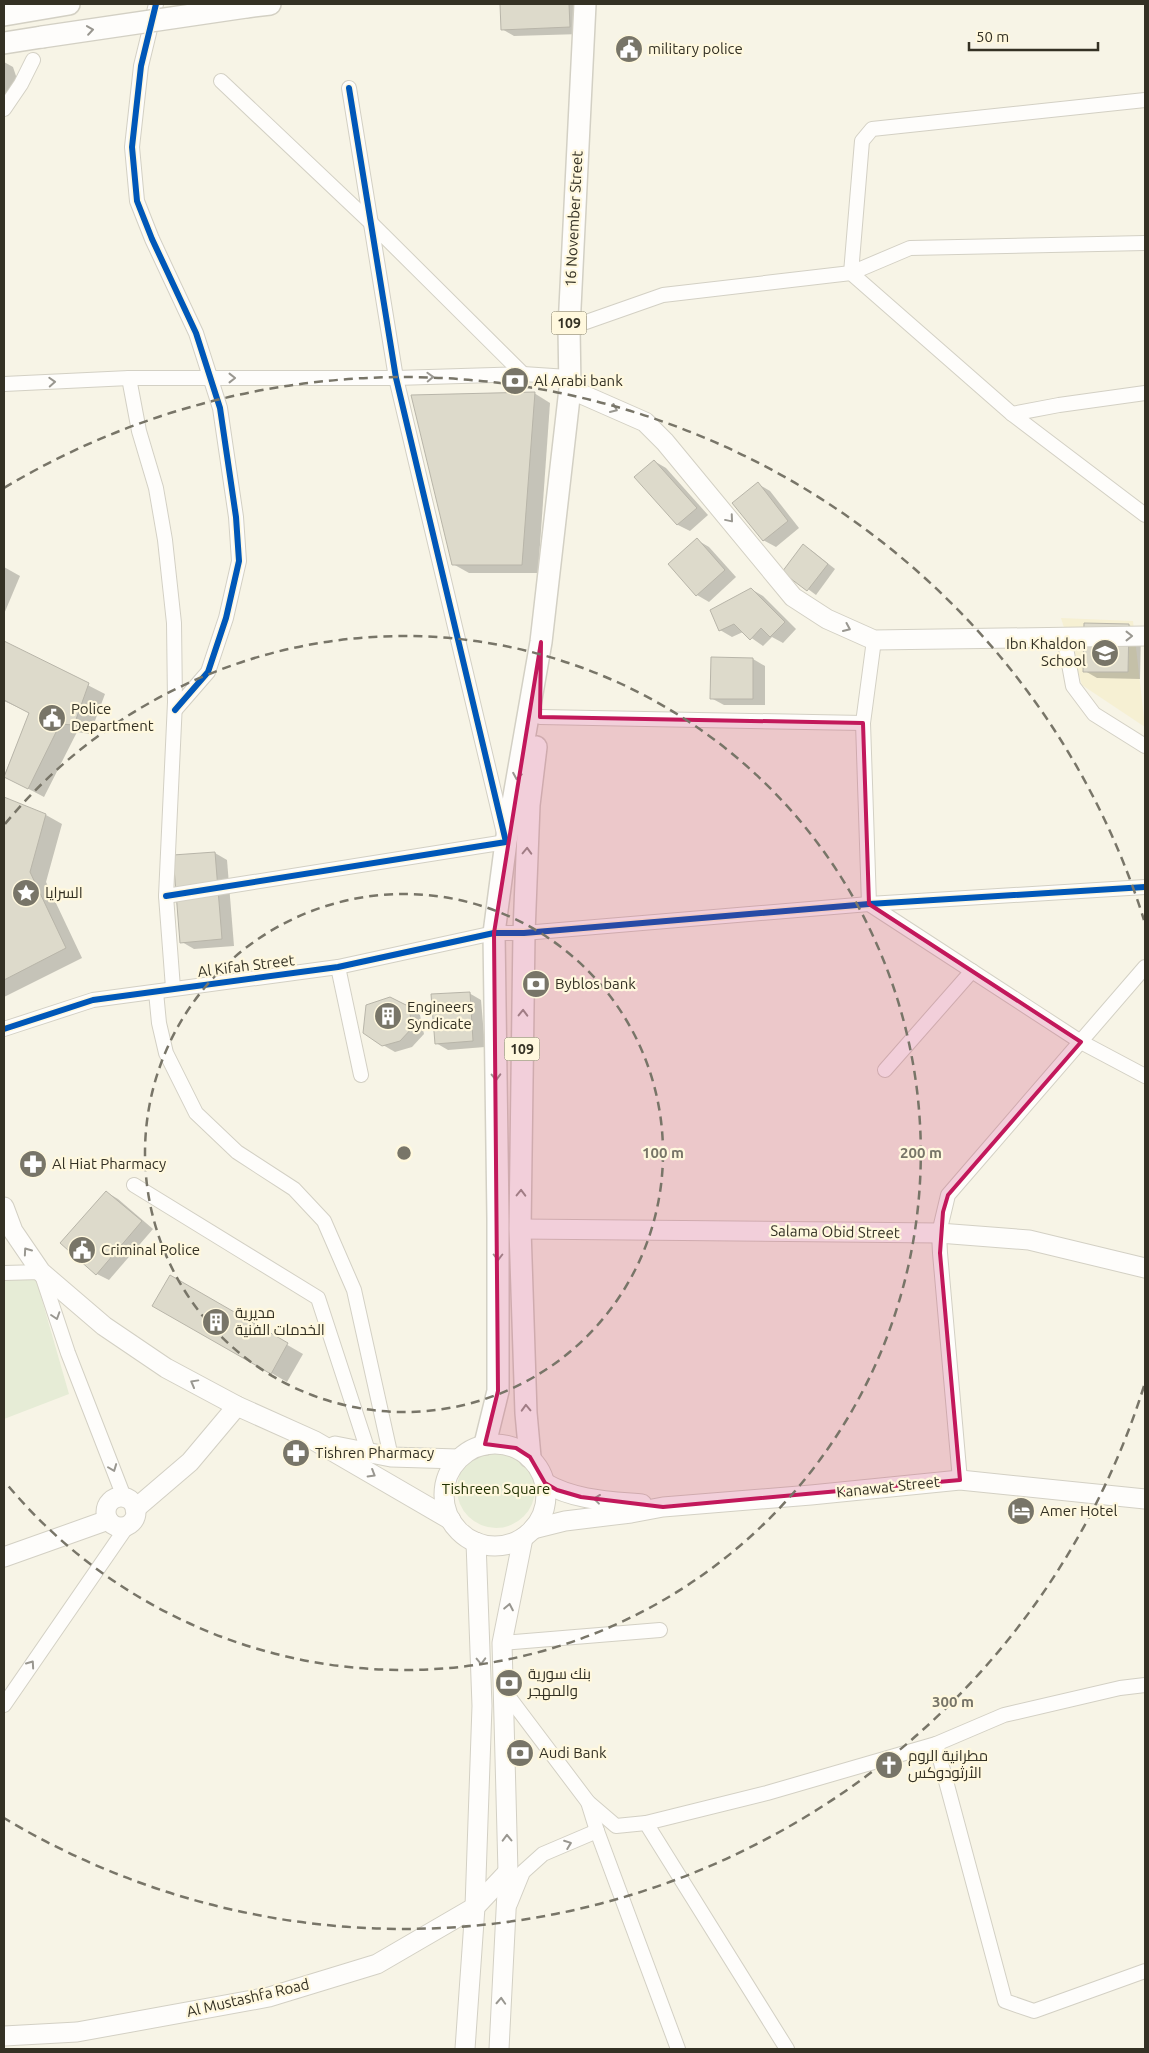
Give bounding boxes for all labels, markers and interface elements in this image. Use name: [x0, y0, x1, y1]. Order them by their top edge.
scale bar: [969, 20, 1098, 52]
one-way arrow: [86, 25, 95, 35]
text: 50 m: [976, 28, 1009, 45]
public building icon: military police: [614, 34, 644, 64]
place label: military police: [648, 40, 743, 57]
street label: 16 November Street: [561, 150, 586, 288]
road number: 109: [552, 312, 586, 334]
bank icon: Al Arabi bank: [500, 366, 530, 396]
one-way arrow: [426, 372, 434, 382]
place label: Al Arabi bank: [534, 372, 623, 389]
one-way arrow: [229, 373, 237, 383]
one-way arrow: [49, 377, 57, 387]
one-way arrow: [609, 402, 618, 413]
one-way arrow: [725, 513, 733, 522]
one-way arrow: [842, 621, 851, 632]
one-way arrow: [1126, 631, 1134, 642]
place label: Ibn Khaldon School: [1006, 635, 1086, 669]
school or university icon: Ibn Khaldon School: [1090, 638, 1120, 668]
place label: Police Department: [71, 700, 154, 734]
public building icon: Police Department: [37, 703, 67, 733]
one-way arrow: [513, 772, 523, 780]
one-way arrow: [522, 847, 532, 854]
place icon: السرايا: [11, 878, 41, 908]
place label: السرايا: [45, 884, 83, 902]
street label: Al Kifah Street: [197, 951, 295, 980]
bank icon: Byblos bank: [521, 969, 551, 999]
place label: Byblos bank: [555, 975, 636, 992]
place label: Engineers Syndicate: [407, 998, 474, 1032]
building icon: Engineers Syndicate: [373, 1001, 403, 1031]
one-way arrow: [518, 1009, 528, 1017]
road number: 109: [504, 1038, 540, 1060]
one-way arrow: [491, 1074, 501, 1081]
centre of rings: [395, 1144, 413, 1162]
text: 100 m: [642, 1144, 684, 1161]
text: 200 m: [900, 1144, 942, 1161]
pharmacy icon: Al Hiat Pharmacy: [18, 1149, 48, 1179]
place label: Al Hiat Pharmacy: [52, 1155, 166, 1172]
one-way arrow: [516, 1189, 526, 1197]
street label: Salama Obid Street: [770, 1222, 900, 1241]
public building icon: Criminal Police: [67, 1235, 97, 1265]
place label: Criminal Police: [101, 1241, 200, 1258]
one-way arrow: [24, 1247, 33, 1257]
one-way arrow: [493, 1253, 503, 1261]
place label: مديرية الخدمات الفنية: [235, 1304, 325, 1338]
building icon: مديرية الخدمات الفنية: [201, 1307, 231, 1337]
one-way arrow: [50, 1311, 60, 1320]
one-way arrow: [190, 1379, 199, 1389]
one-way arrow: [520, 1404, 531, 1412]
pharmacy icon: Tishren Pharmacy: [281, 1438, 311, 1468]
place label: Tishren Pharmacy: [315, 1444, 434, 1461]
one-way arrow: [106, 1463, 117, 1472]
one-way arrow: [367, 1468, 376, 1478]
street label: Kanawat Street: [836, 1473, 940, 1500]
park label: Tishreen Square: [442, 1480, 550, 1497]
one-way arrow: [593, 1494, 601, 1505]
hotel icon: Amer Hotel: [1006, 1496, 1036, 1526]
place label: Amer Hotel: [1040, 1502, 1117, 1519]
one-way arrow: [504, 1602, 514, 1611]
one-way arrow: [475, 1657, 486, 1665]
one-way arrow: [25, 1661, 34, 1670]
place label: بنك سورية والمهجر: [527, 1665, 591, 1701]
bank icon: بنك سورية والمهجر: [494, 1668, 524, 1698]
text: 300 m: [932, 1693, 974, 1710]
bank icon: Audi Bank: [505, 1738, 535, 1768]
place label: Audi Bank: [539, 1744, 607, 1761]
place label: مطرانية الروم الأرثودوكس: [908, 1747, 988, 1783]
church icon: مطرانية الروم الأرثودوكس: [874, 1750, 904, 1780]
one-way arrow: [502, 1834, 512, 1842]
one-way arrow: [563, 1840, 572, 1850]
street label: Al Mustashfa Road: [185, 1975, 311, 2020]
one-way arrow: [496, 1996, 507, 2004]

